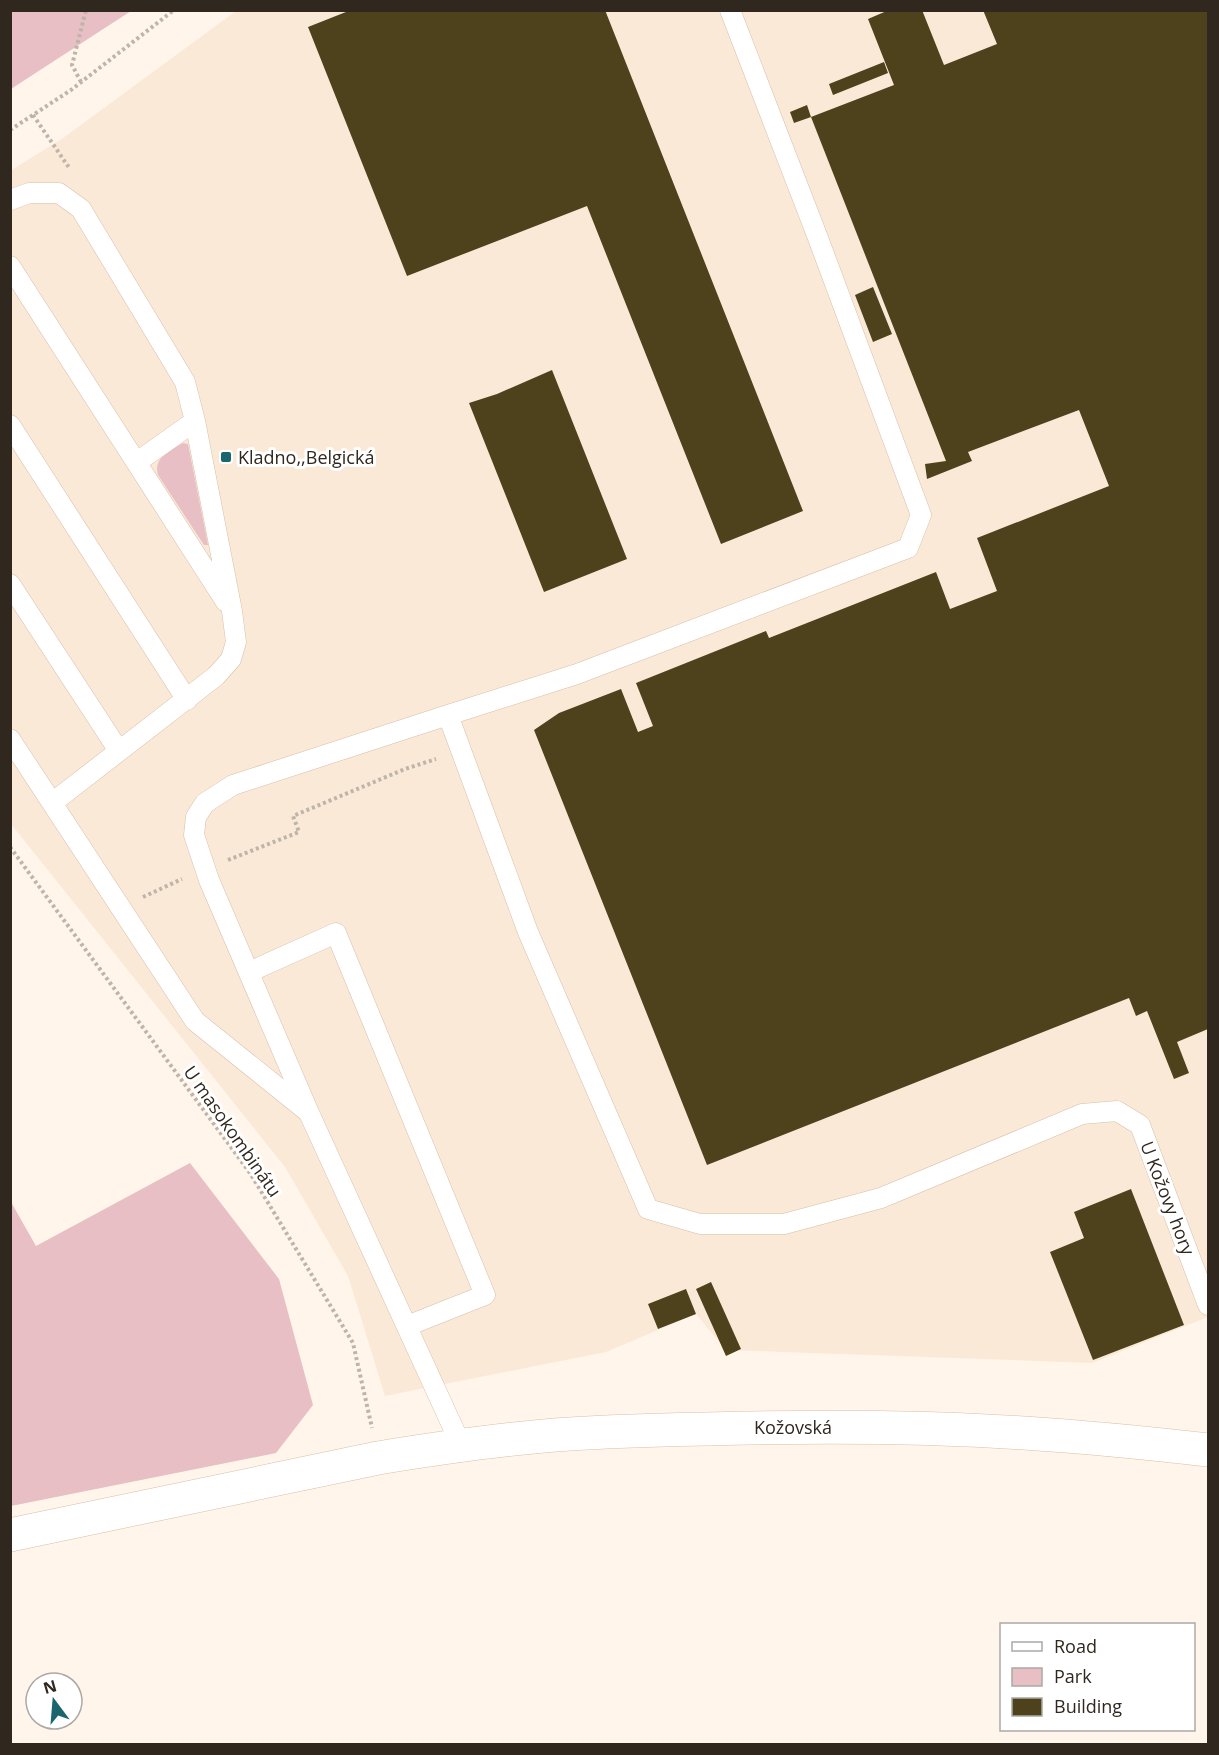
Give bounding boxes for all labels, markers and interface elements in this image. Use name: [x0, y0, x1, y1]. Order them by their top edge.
place label: Kladno,,Belgická: [238, 445, 374, 469]
marker: Kladno,,Belgická: [219, 450, 233, 464]
street label: U masokombinátu: [179, 1061, 287, 1201]
street label: U Kožovy hory: [1135, 1138, 1201, 1259]
street label: Kožovská: [754, 1415, 832, 1439]
legend: [1000, 1623, 1195, 1731]
text: Road: [1054, 1634, 1097, 1658]
text: Park: [1054, 1664, 1092, 1688]
north arrow: [24, 1671, 84, 1731]
text: N: [41, 1674, 59, 1699]
text: Building: [1054, 1694, 1122, 1718]

